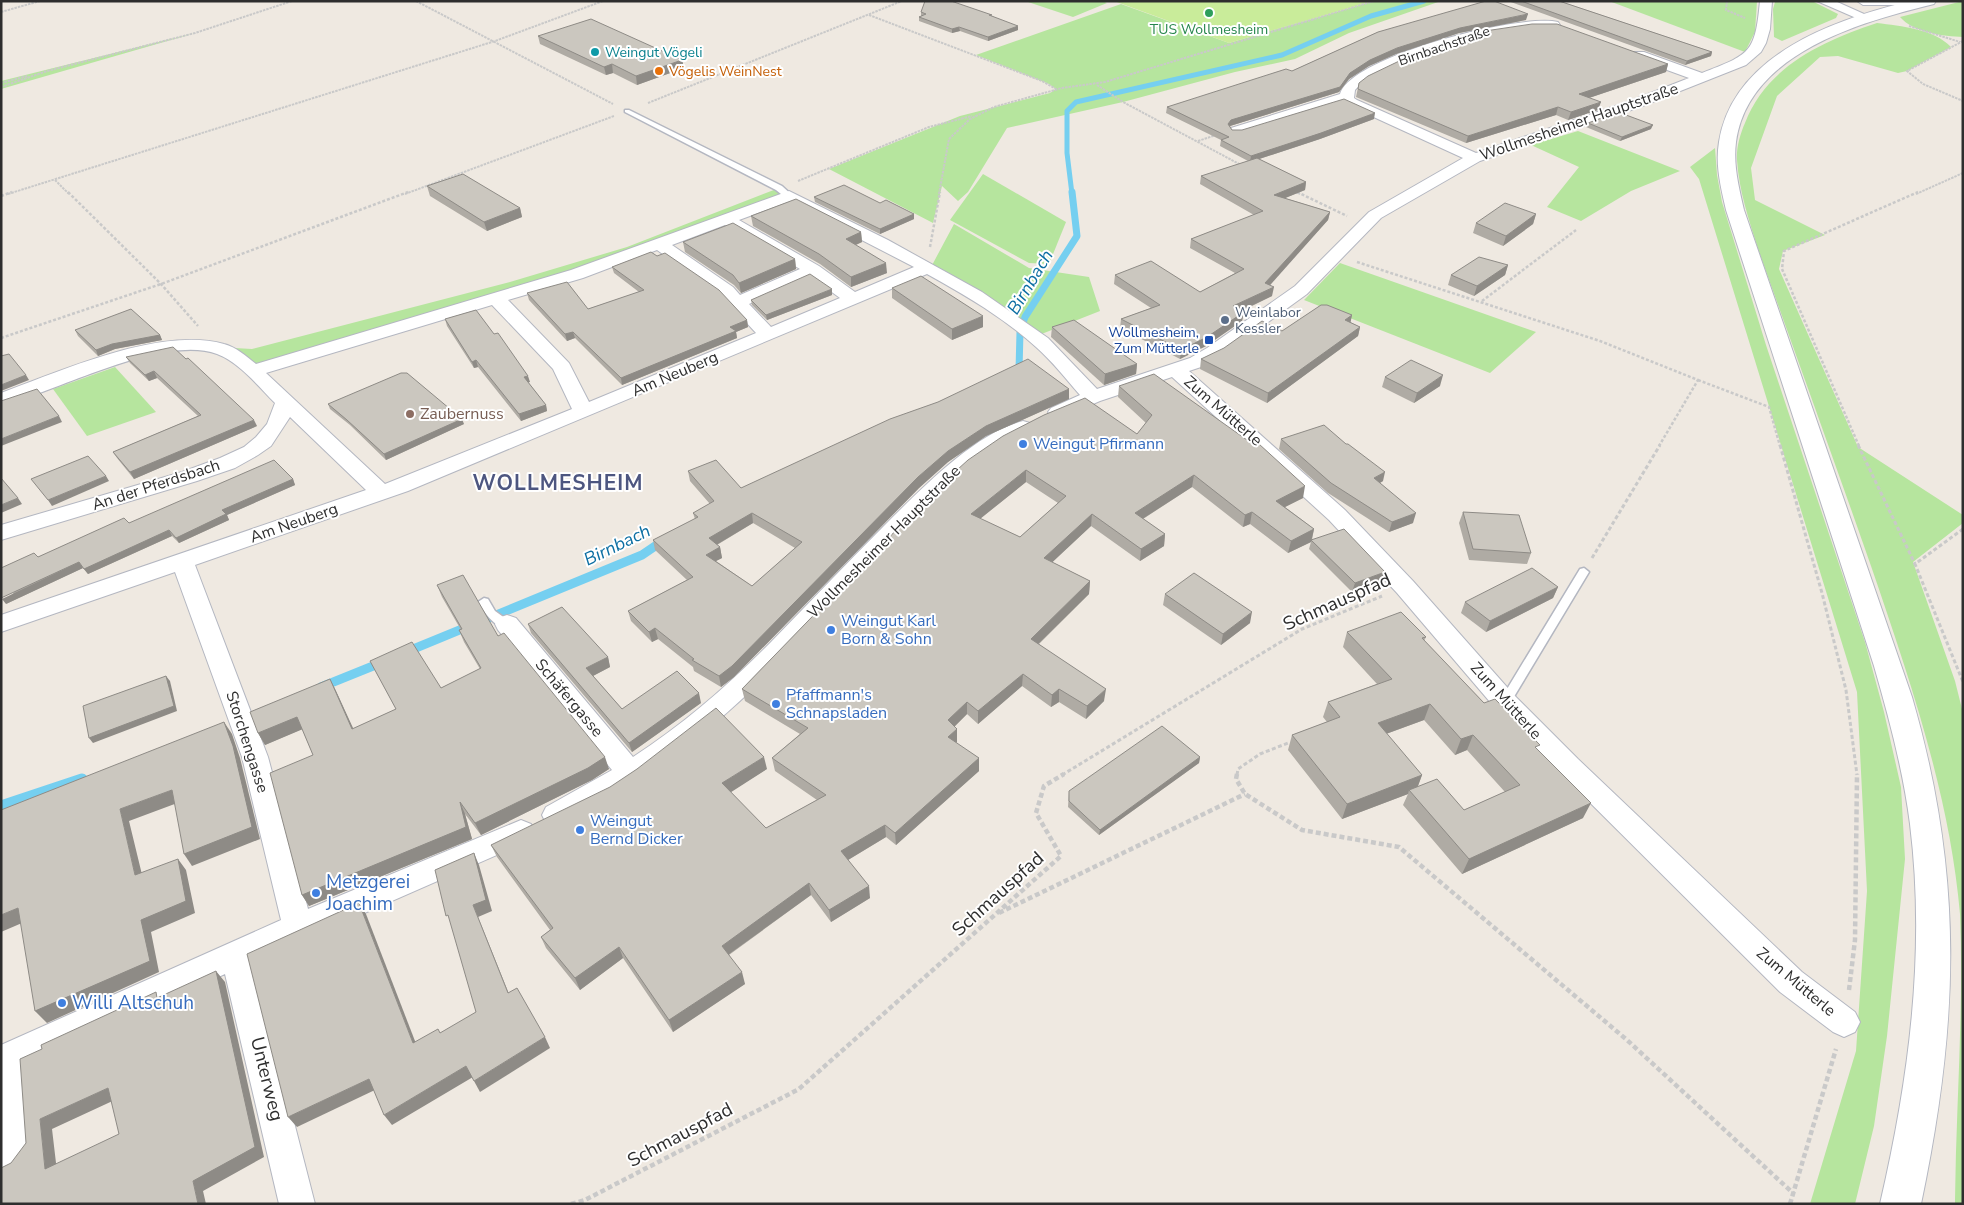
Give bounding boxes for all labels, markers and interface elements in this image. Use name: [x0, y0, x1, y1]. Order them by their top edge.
marker: TUS Wollmesheim: [1203, 7, 1215, 19]
place label: TUS Wollmesheim: [1150, 20, 1268, 39]
street label: Birnbachstraße: [1396, 21, 1492, 71]
place label: Weingut Vögeli: [605, 43, 702, 62]
marker: Weingut Vögeli: [589, 46, 601, 58]
place label: Vögelis WeinNest: [668, 62, 782, 81]
marker: Vögelis WeinNest: [653, 65, 665, 77]
street label: Wollmesheimer Hauptstraße: [1477, 78, 1681, 166]
water label: Birnbach: [1001, 245, 1059, 319]
place label: Weinlabor Kessler: [1235, 303, 1301, 338]
marker: Weinlabor Kessler: [1219, 314, 1231, 326]
place label: Wollmesheim, Zum Mütterle: [1108, 323, 1199, 358]
marker: Wollmesheim, Zum Mütterle: [1203, 334, 1215, 346]
street label: Am Neuberg: [629, 346, 721, 402]
street label: Zum Mütterle: [1179, 371, 1267, 451]
place label: Zaubernuss: [420, 403, 504, 425]
marker: Zaubernuss: [404, 408, 416, 420]
place label: Weingut Pfirmann: [1033, 433, 1164, 455]
marker: Weingut Pfirmann: [1017, 438, 1029, 450]
street label: An der Pferdsbach: [89, 454, 223, 516]
street label: Wollmesheimer Hauptstraße: [803, 461, 965, 623]
district label: WOLLMESHEIM: [473, 469, 643, 497]
street label: Am Neuberg: [247, 498, 341, 548]
water label: Birnbach: [580, 519, 654, 571]
street label: Schmauspfad: [1279, 567, 1395, 637]
place label: Weingut Karl Born & Sohn: [841, 610, 936, 650]
marker: Weingut Karl Born & Sohn: [825, 624, 837, 636]
street label: Schäfergasse: [530, 654, 608, 742]
street label: Zum Mütterle: [1465, 658, 1547, 744]
place label: Pfaffmann's Schnapsladen: [786, 684, 887, 724]
street label: Storchengasse: [220, 688, 274, 796]
marker: Pfaffmann's Schnapsladen: [770, 698, 782, 710]
place label: Weingut Bernd Dicker: [590, 810, 683, 850]
marker: Weingut Bernd Dicker: [574, 824, 586, 836]
street label: Schmauspfad: [946, 846, 1050, 942]
place label: Metzgerei Joachim: [325, 869, 410, 917]
marker: Metzgerei Joachim: [310, 887, 322, 899]
street label: Zum Mütterle: [1752, 942, 1840, 1022]
place label: Willi Altschuh: [72, 990, 194, 1016]
marker: Willi Altschuh: [56, 997, 68, 1009]
street label: Unterweg: [244, 1034, 290, 1124]
street label: Schmauspfad: [623, 1096, 737, 1174]

